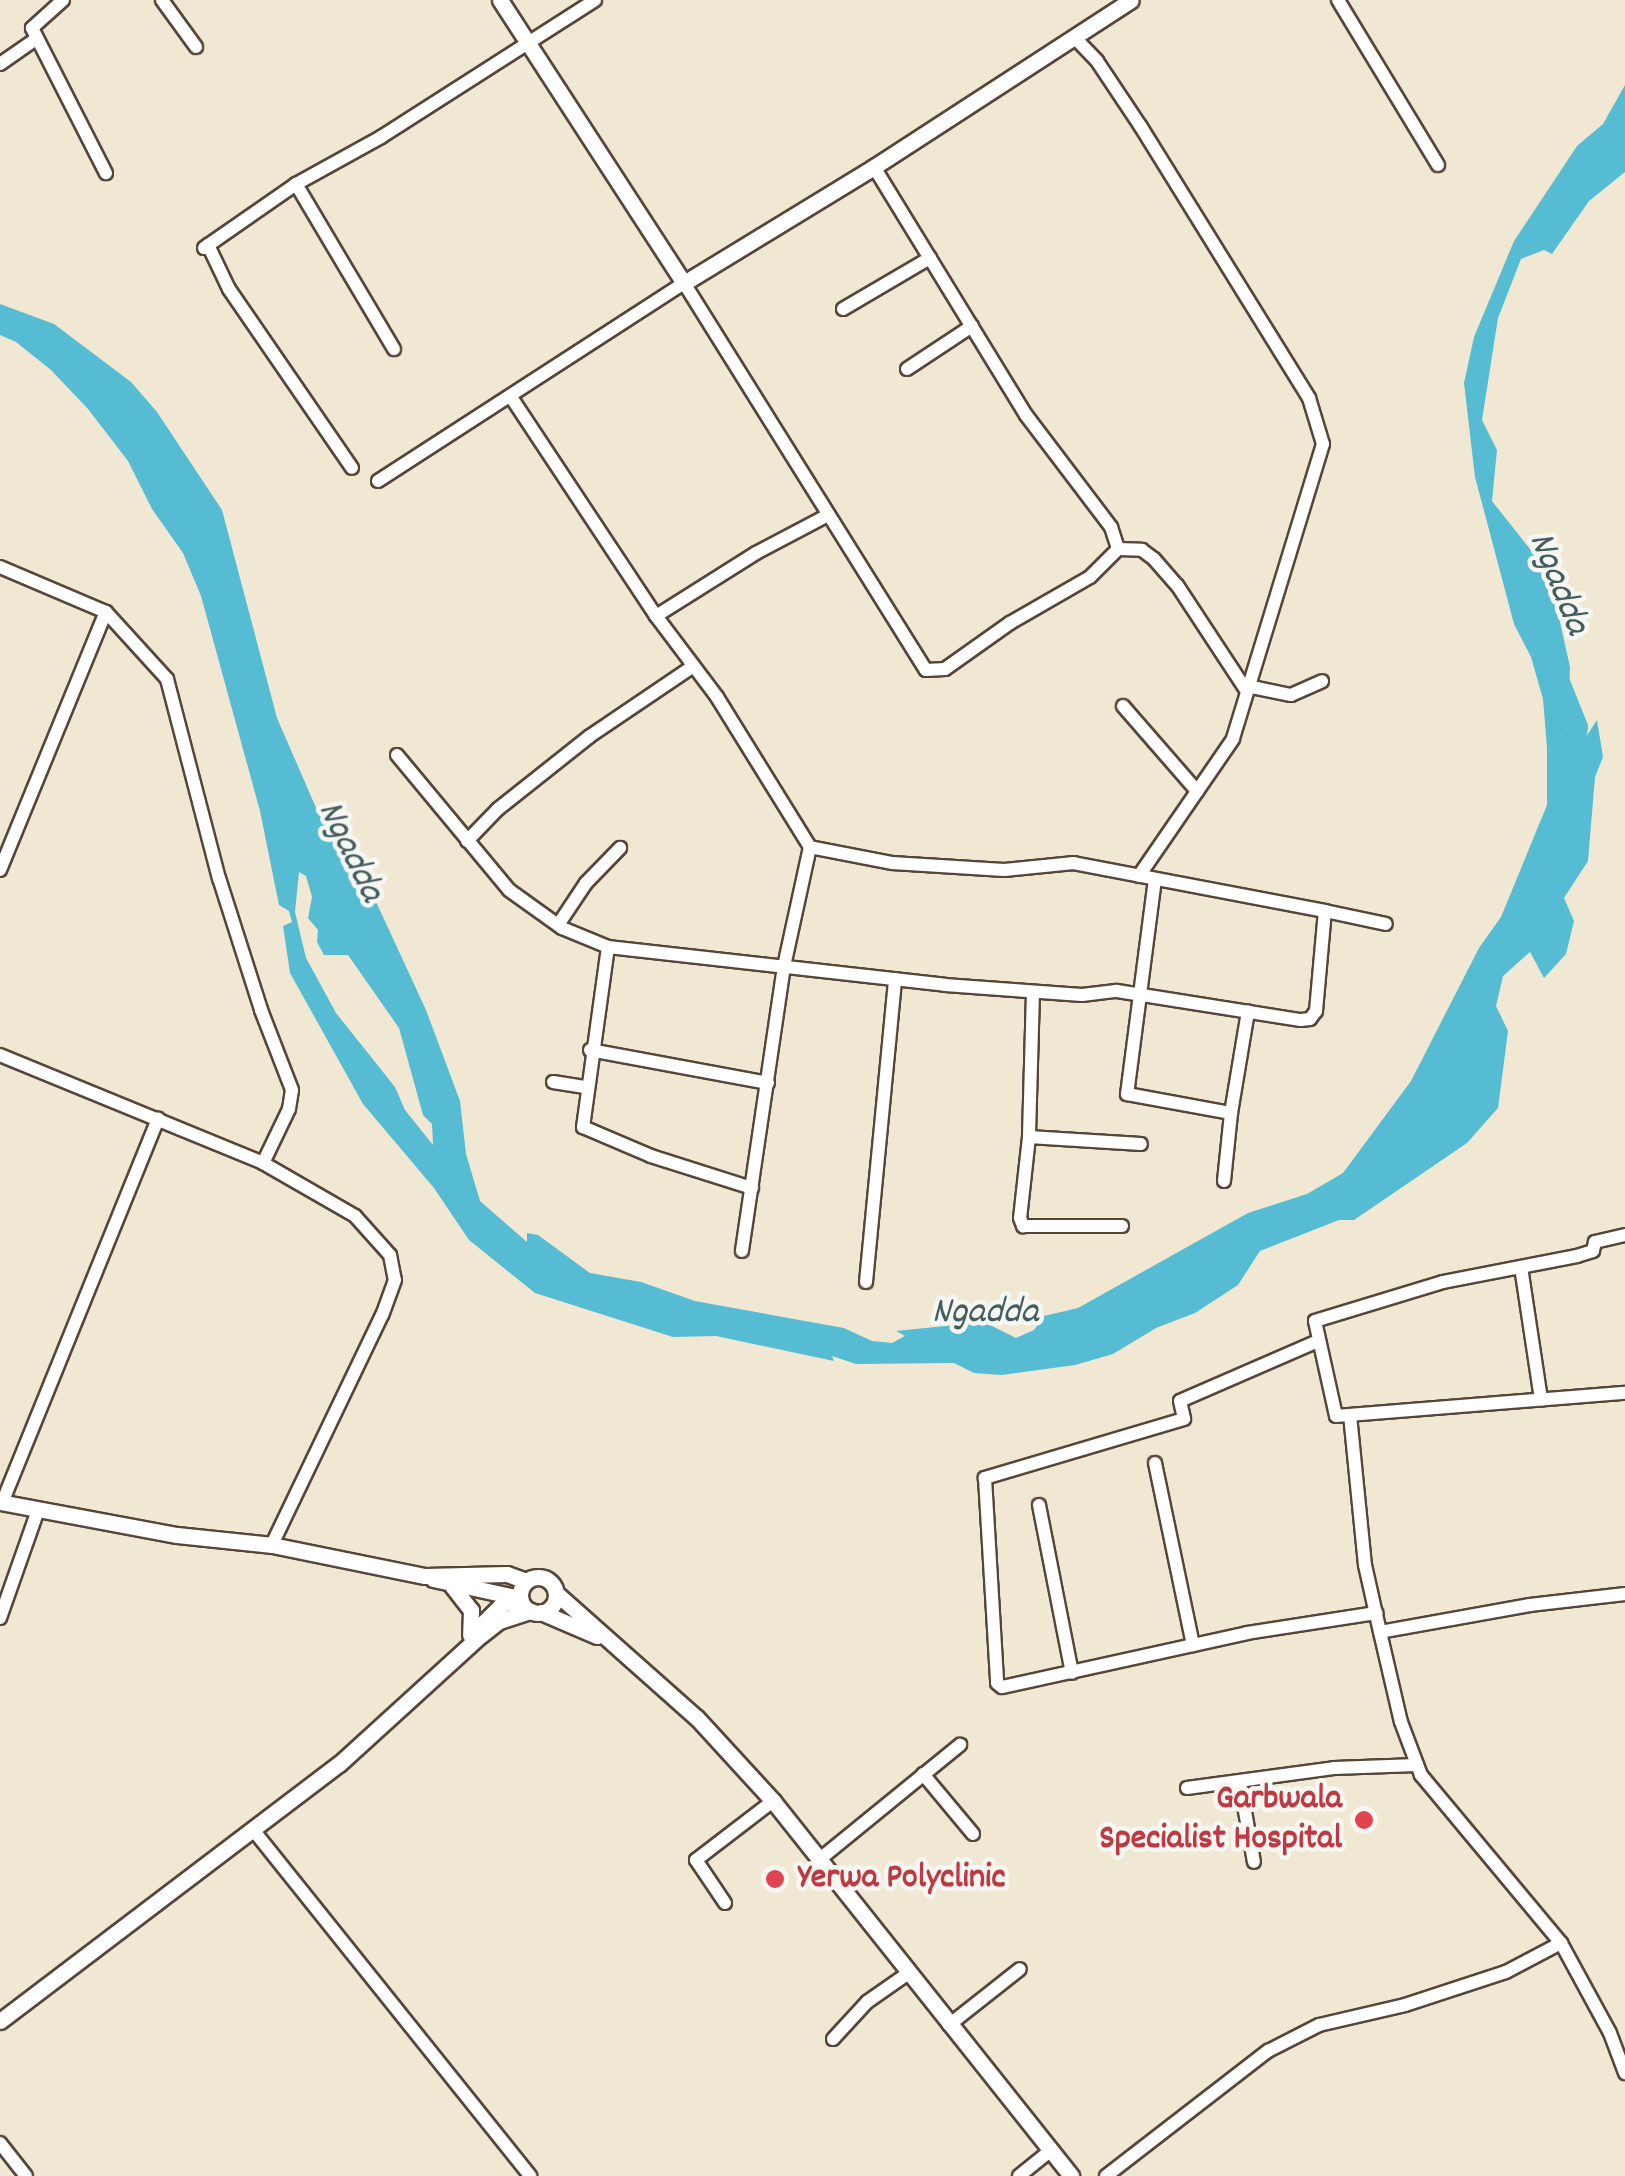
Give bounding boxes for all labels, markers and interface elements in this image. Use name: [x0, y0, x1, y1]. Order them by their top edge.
water label: Ngadda: [1516, 526, 1598, 642]
water label: Ngadda: [305, 794, 393, 910]
water label: Ngadda: [932, 1291, 1038, 1337]
place label: Garbwala Specialist Hospital: [1099, 1779, 1342, 1861]
marker: Garbwala Specialist Hospital: [1351, 1807, 1377, 1833]
place label: Yerwa Polyclinic: [798, 1858, 1006, 1900]
marker: Yerwa Polyclinic: [762, 1866, 788, 1892]

